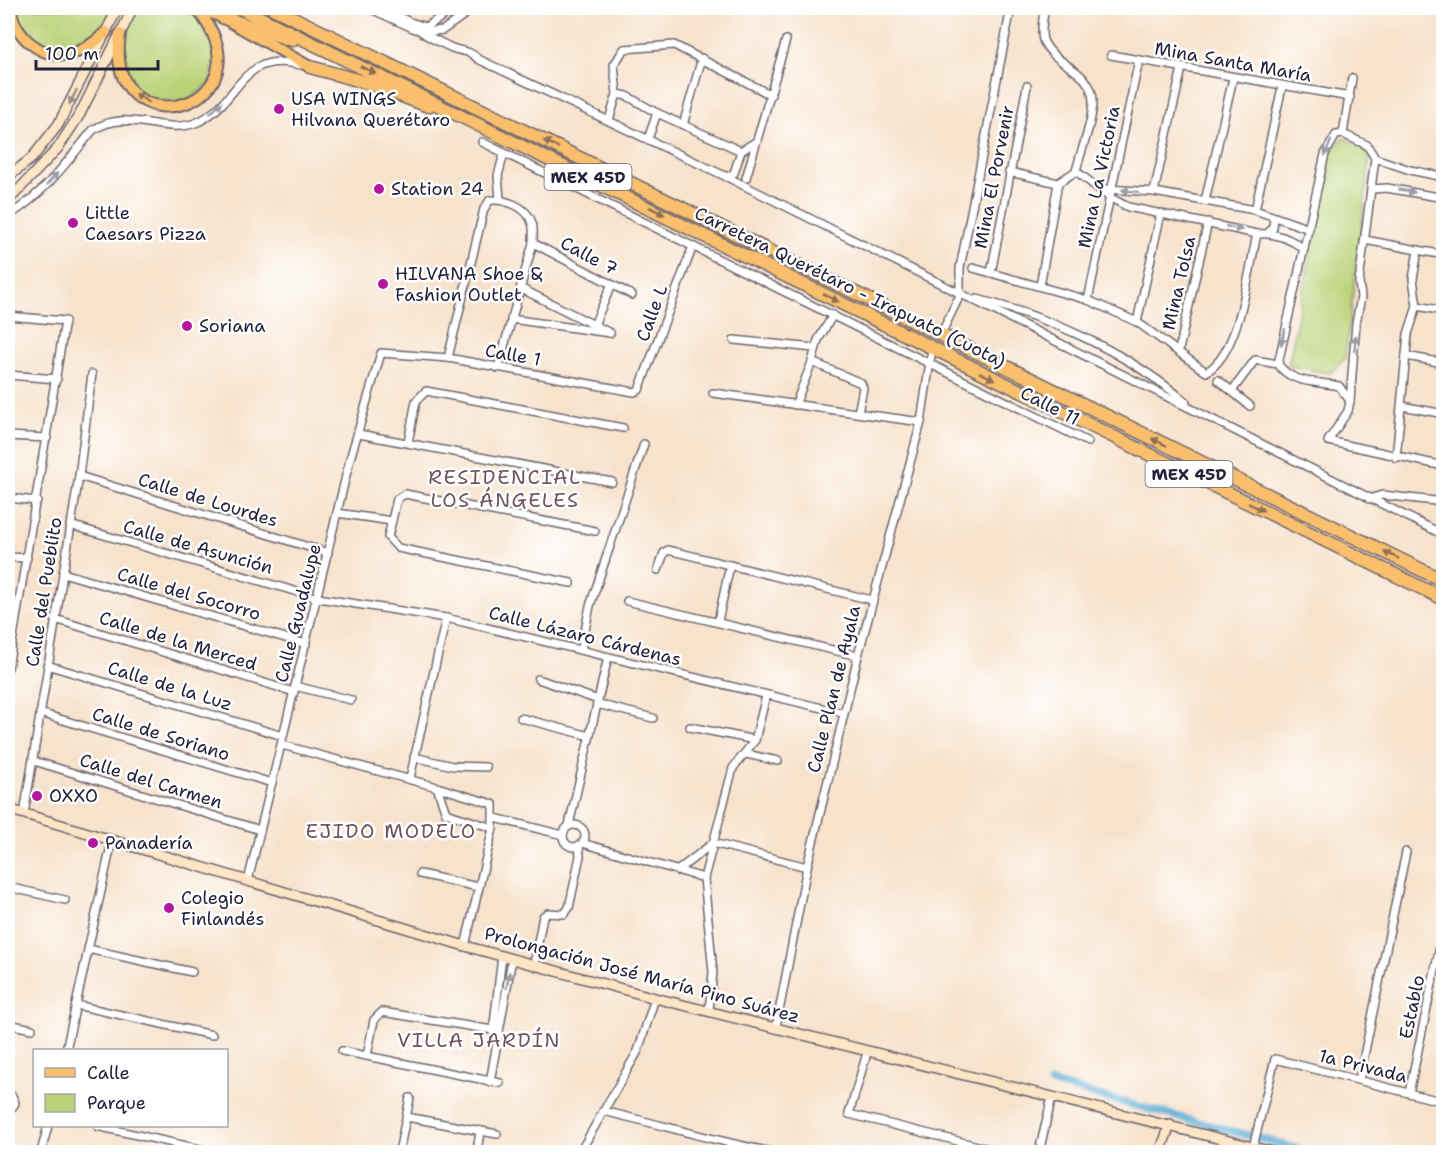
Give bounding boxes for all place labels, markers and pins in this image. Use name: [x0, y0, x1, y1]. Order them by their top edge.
place label: USA WINGS Hilvana Querétaro: [291, 87, 450, 132]
marker: USA WINGS Hilvana Querétaro: [272, 102, 286, 116]
place label: Station 24: [391, 177, 484, 201]
marker: Station 24: [372, 182, 386, 196]
place label: Little Caesars Pizza: [85, 201, 206, 246]
marker: Little Caesars Pizza: [66, 216, 80, 230]
place label: HILVANA Shoe & Fashion Outlet: [395, 262, 543, 307]
marker: HILVANA Shoe & Fashion Outlet: [376, 277, 390, 291]
place label: Soriana: [199, 314, 266, 338]
marker: Soriana: [180, 319, 194, 333]
place label: OXXO: [49, 784, 98, 808]
marker: OXXO: [30, 789, 44, 803]
place label: Panadería: [105, 831, 193, 855]
marker: Panadería: [86, 836, 100, 850]
place label: Colegio Finlandés: [181, 886, 264, 931]
marker: Colegio Finlandés: [162, 901, 176, 915]

